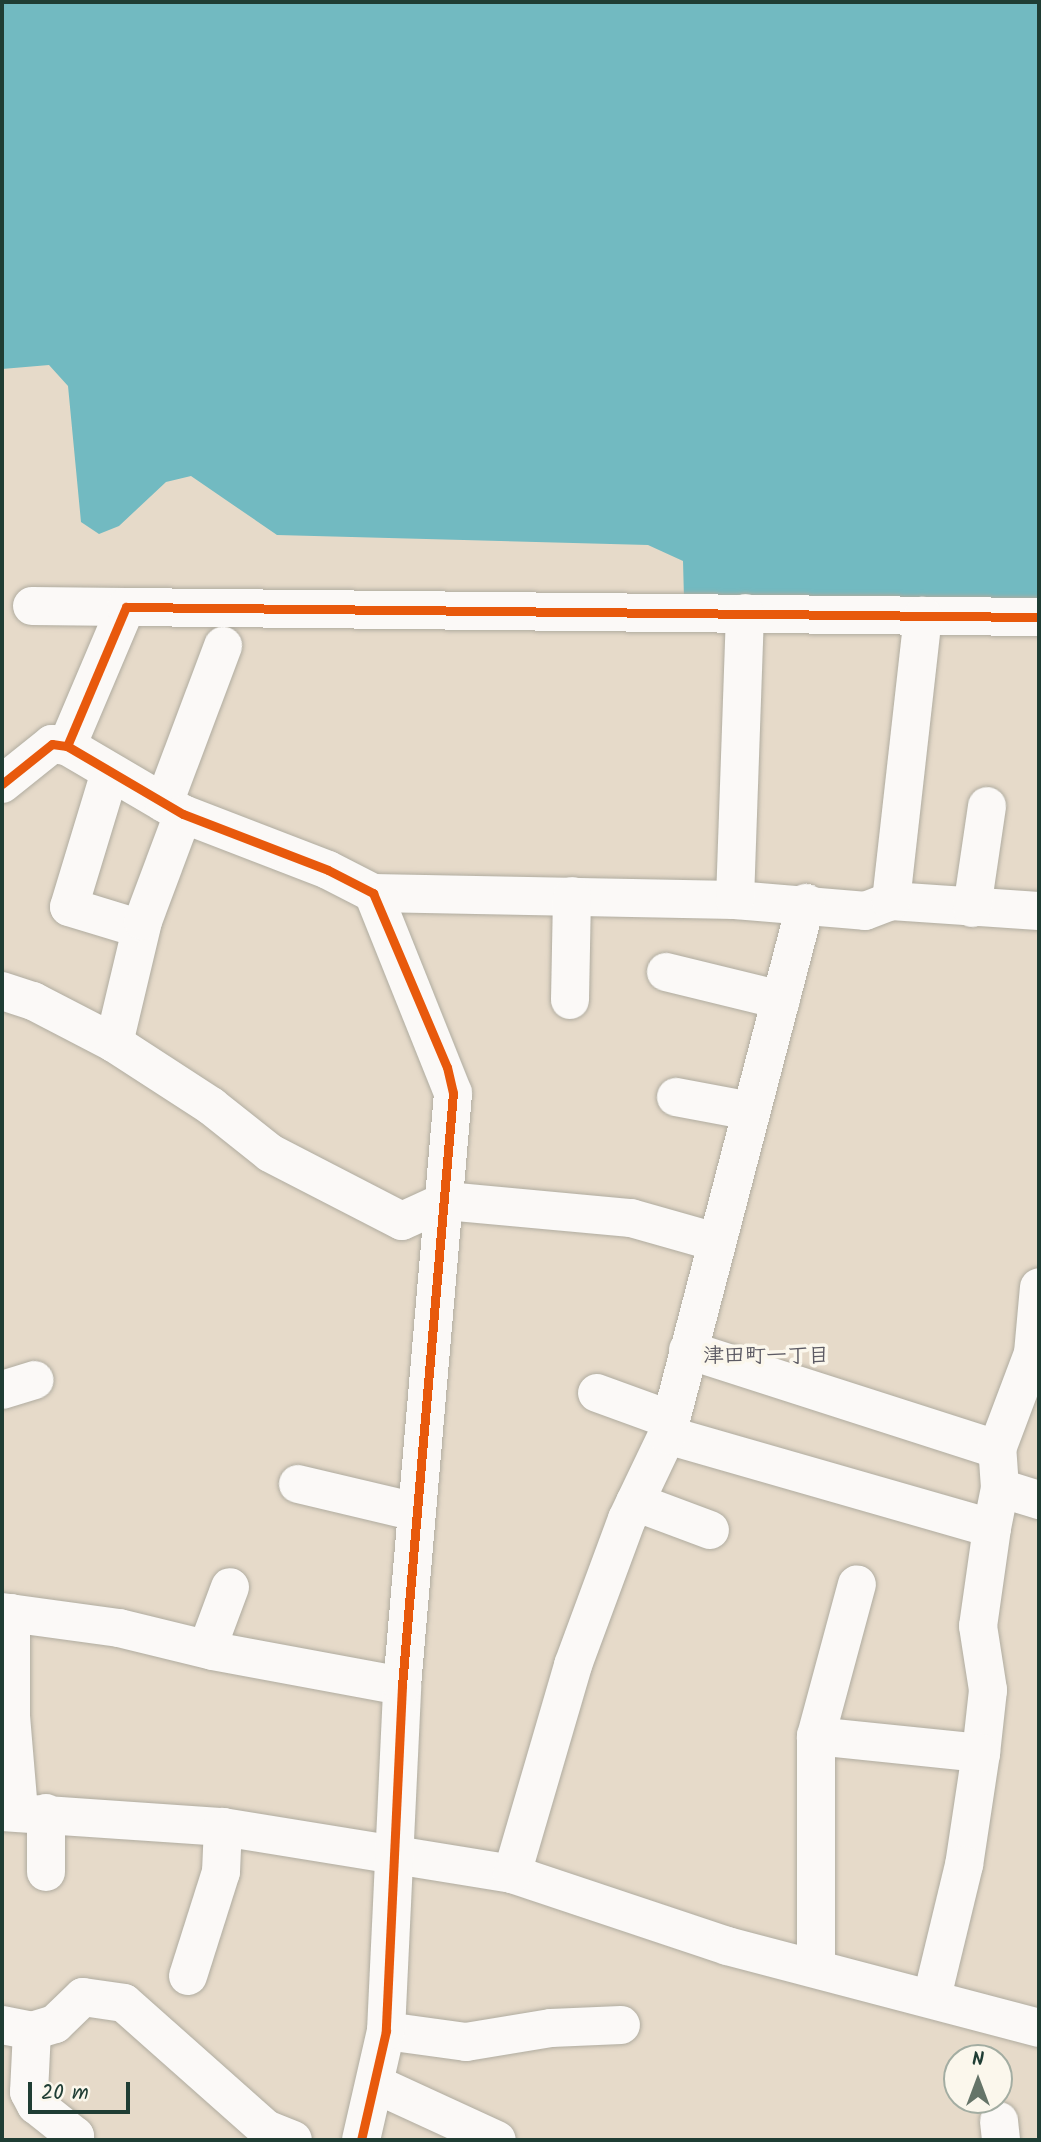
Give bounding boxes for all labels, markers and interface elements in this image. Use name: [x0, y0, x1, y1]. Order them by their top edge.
district label: 津田町一丁目: [703, 1344, 829, 1370]
north arrow: [943, 2044, 1013, 2114]
text: N: [972, 2045, 984, 2075]
scale bar: [32, 2068, 133, 2112]
text: 20 m: [41, 2077, 89, 2110]

